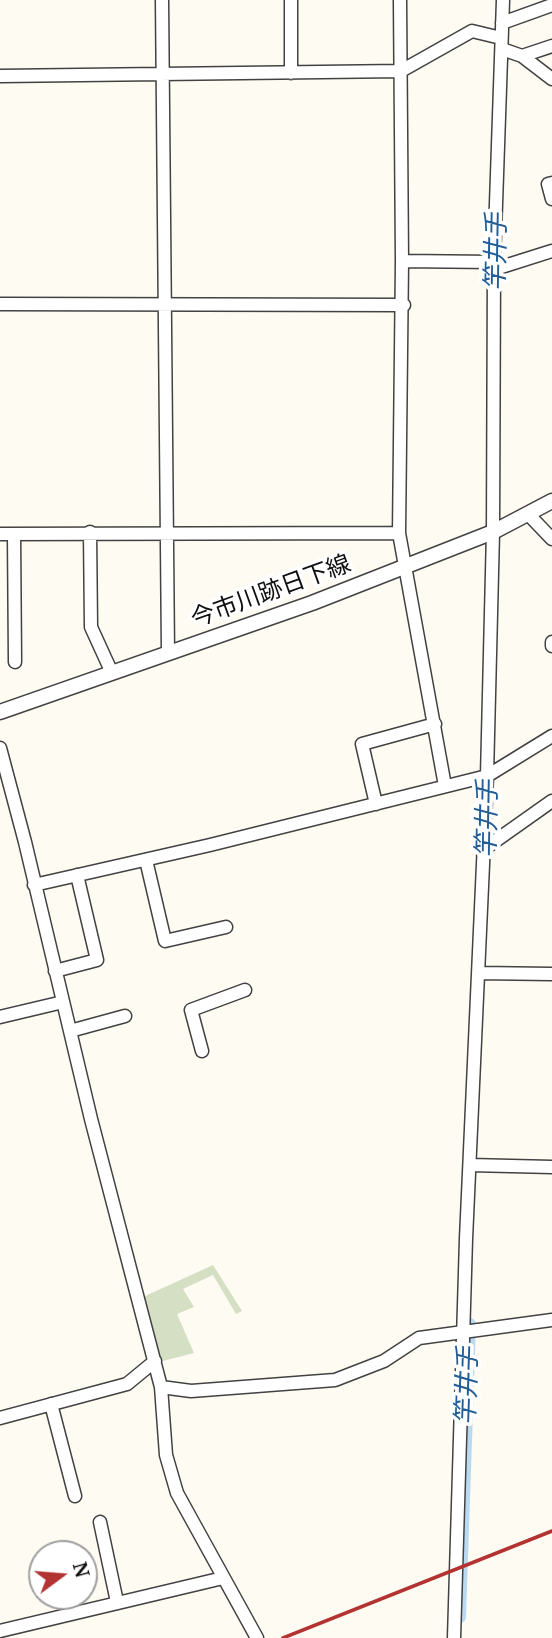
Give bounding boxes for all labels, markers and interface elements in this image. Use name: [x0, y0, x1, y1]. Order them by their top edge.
water label: 竿井手: [481, 213, 513, 291]
street label: 今市川跡日下線: [187, 550, 355, 634]
water label: 竿井手: [472, 780, 504, 858]
water label: 竿井手: [451, 1346, 485, 1426]
north arrow: [28, 1540, 98, 1610]
text: N: [67, 1559, 96, 1581]

